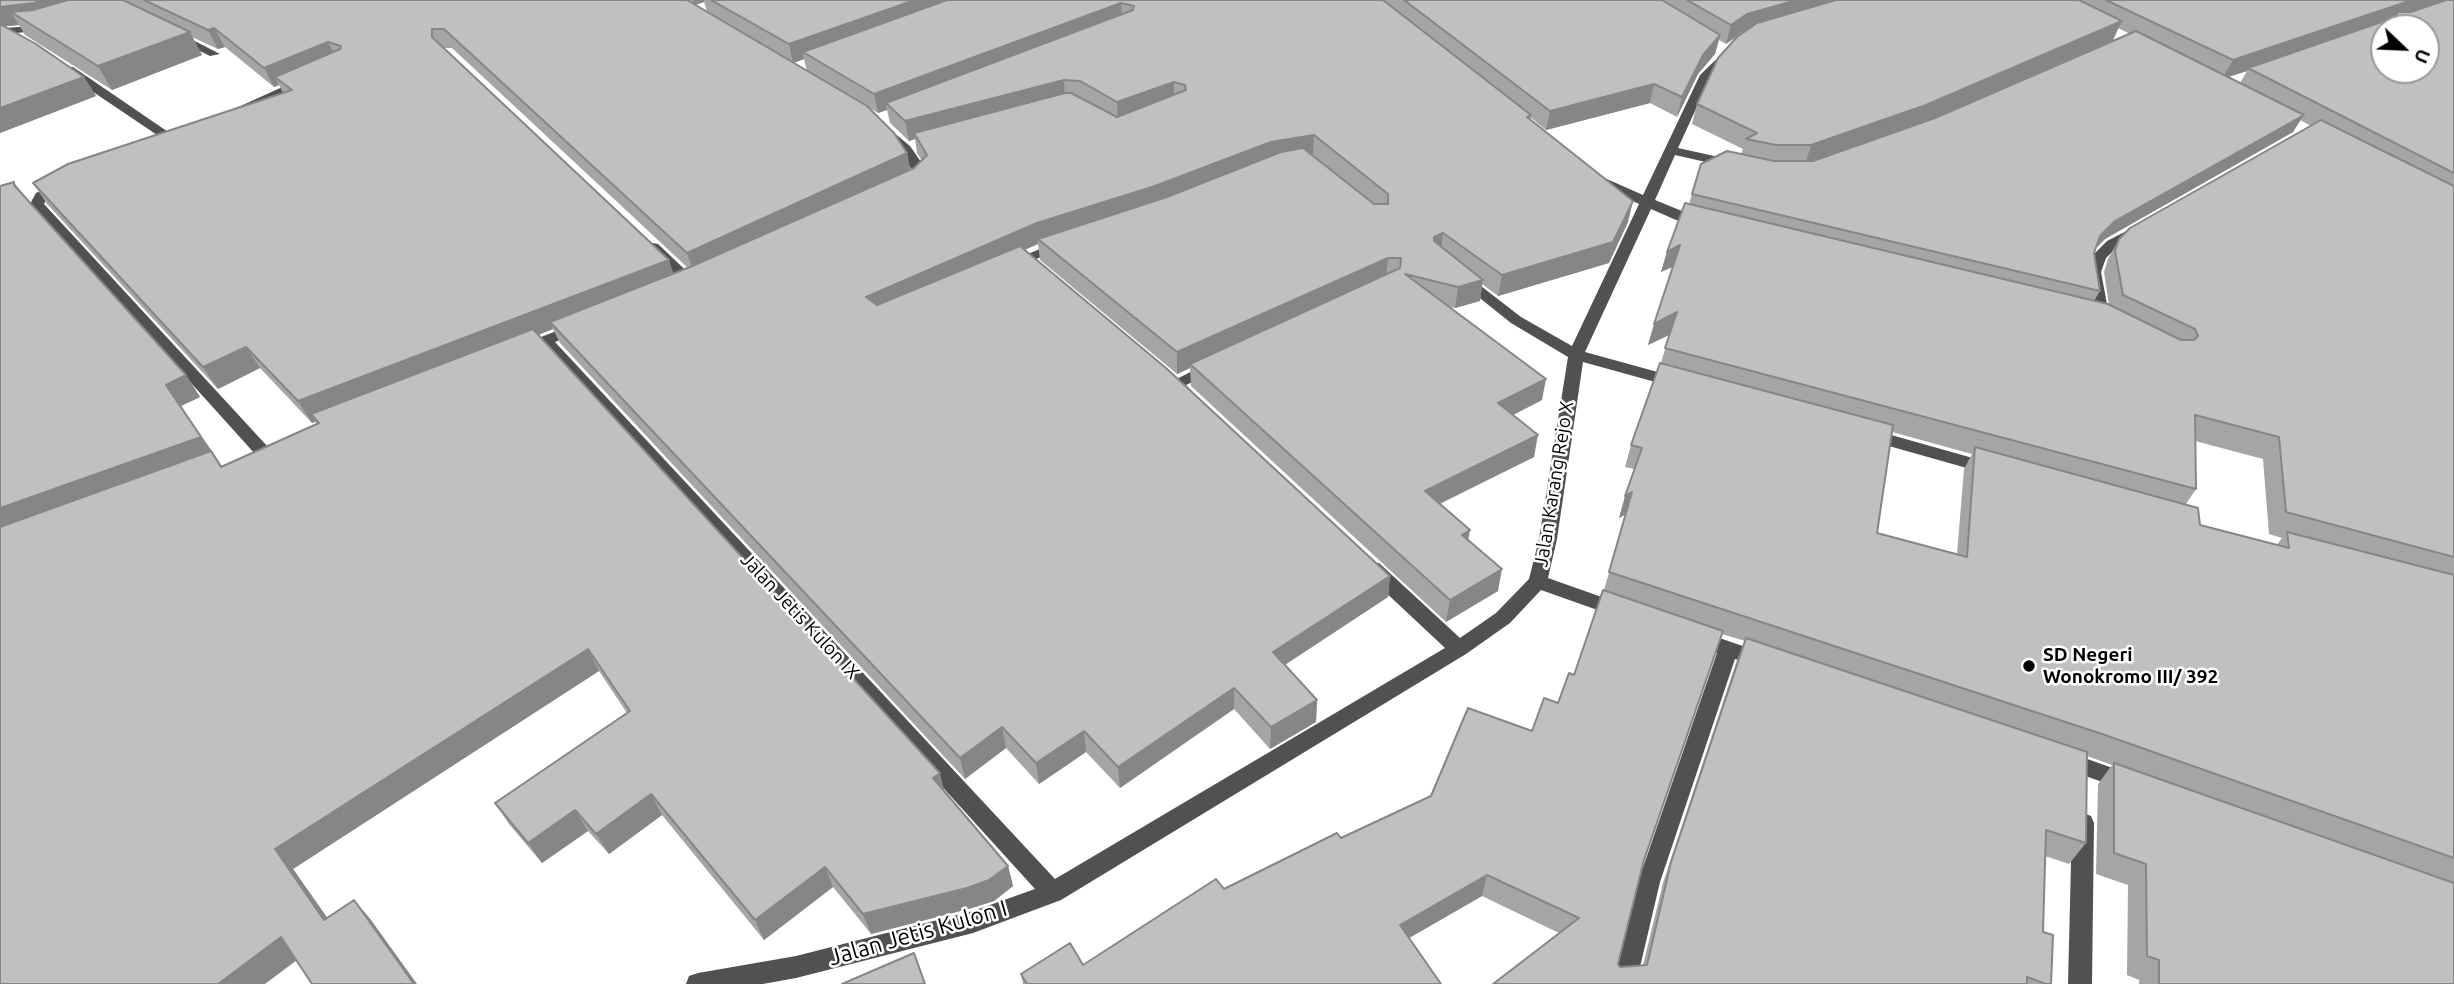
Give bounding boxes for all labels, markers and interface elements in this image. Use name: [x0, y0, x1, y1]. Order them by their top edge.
north arrow: [2370, 14, 2440, 84]
text: U: [2410, 46, 2435, 67]
street label: Jalan Karang Rejo X: [1530, 399, 1578, 569]
street label: Jalan Jetis Kulon IX: [736, 548, 864, 684]
place label: SD Negeri Wonokromo III/ 392: [2043, 644, 2218, 688]
marker: SD Negeri Wonokromo III/ 392: [2021, 658, 2037, 674]
street label: Jalan Jetis Kulon I: [826, 894, 1010, 972]

